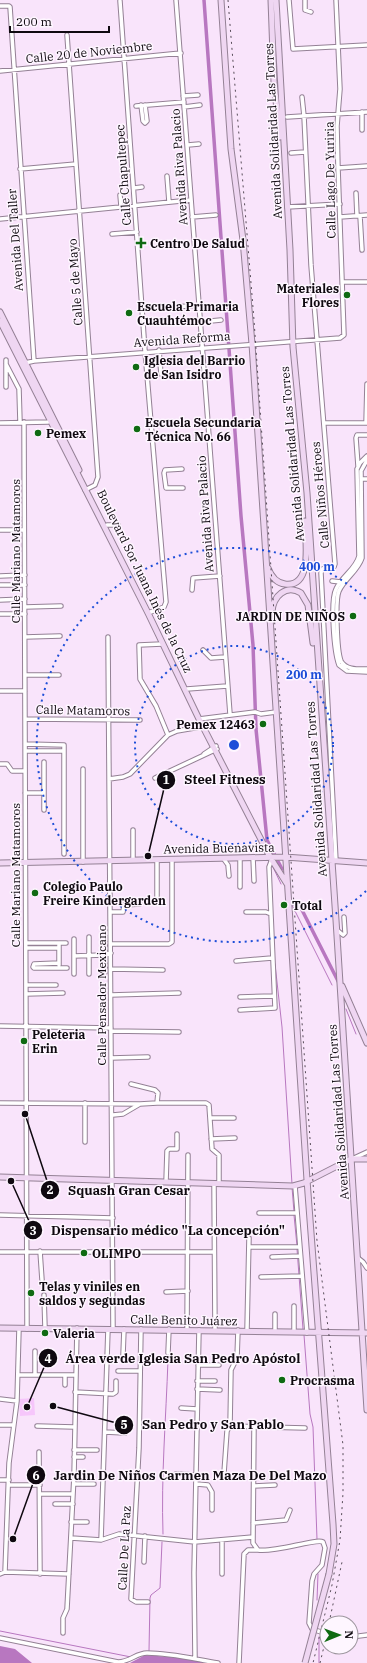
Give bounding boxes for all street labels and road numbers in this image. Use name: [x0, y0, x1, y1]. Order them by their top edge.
street label: Calle 20 de Noviembre: [25, 38, 153, 66]
street label: Avenida Solidaridad Las Torres: [261, 43, 285, 219]
street label: Avenida Riva Palacio: [167, 108, 191, 226]
street label: Calle Lago De Yuriria: [321, 121, 339, 239]
street label: Calle Chapultepec: [112, 124, 134, 226]
street label: Avenida Del Taller: [4, 187, 26, 292]
street label: Calle 5 de Mayo: [64, 238, 86, 326]
street label: Avenida Reforma: [133, 328, 231, 350]
street label: Avenida Solidaridad Las Torres: [277, 365, 307, 542]
street label: Calle Niños Héroes: [308, 441, 332, 549]
street label: Avenida Riva Palacio: [193, 455, 217, 573]
street label: Calle Mariano Matamoros: [8, 479, 23, 623]
street label: Boulevard Sor Juana Inés de la Cruz: [94, 487, 196, 675]
street label: Avenida Solidaridad Las Torres: [302, 701, 330, 877]
street label: Calle Matamoros: [36, 702, 130, 718]
street label: Calle Mariano Matamoros: [8, 803, 23, 947]
street label: Avenida Buenavista: [163, 840, 275, 856]
street label: Calle Pensador Mexicano: [94, 924, 109, 1066]
street label: Avenida Solidaridad Las Torres: [324, 1024, 352, 1200]
street label: Calle Benito Juárez: [130, 1312, 238, 1328]
street label: Calle De La Paz: [114, 1505, 134, 1591]

